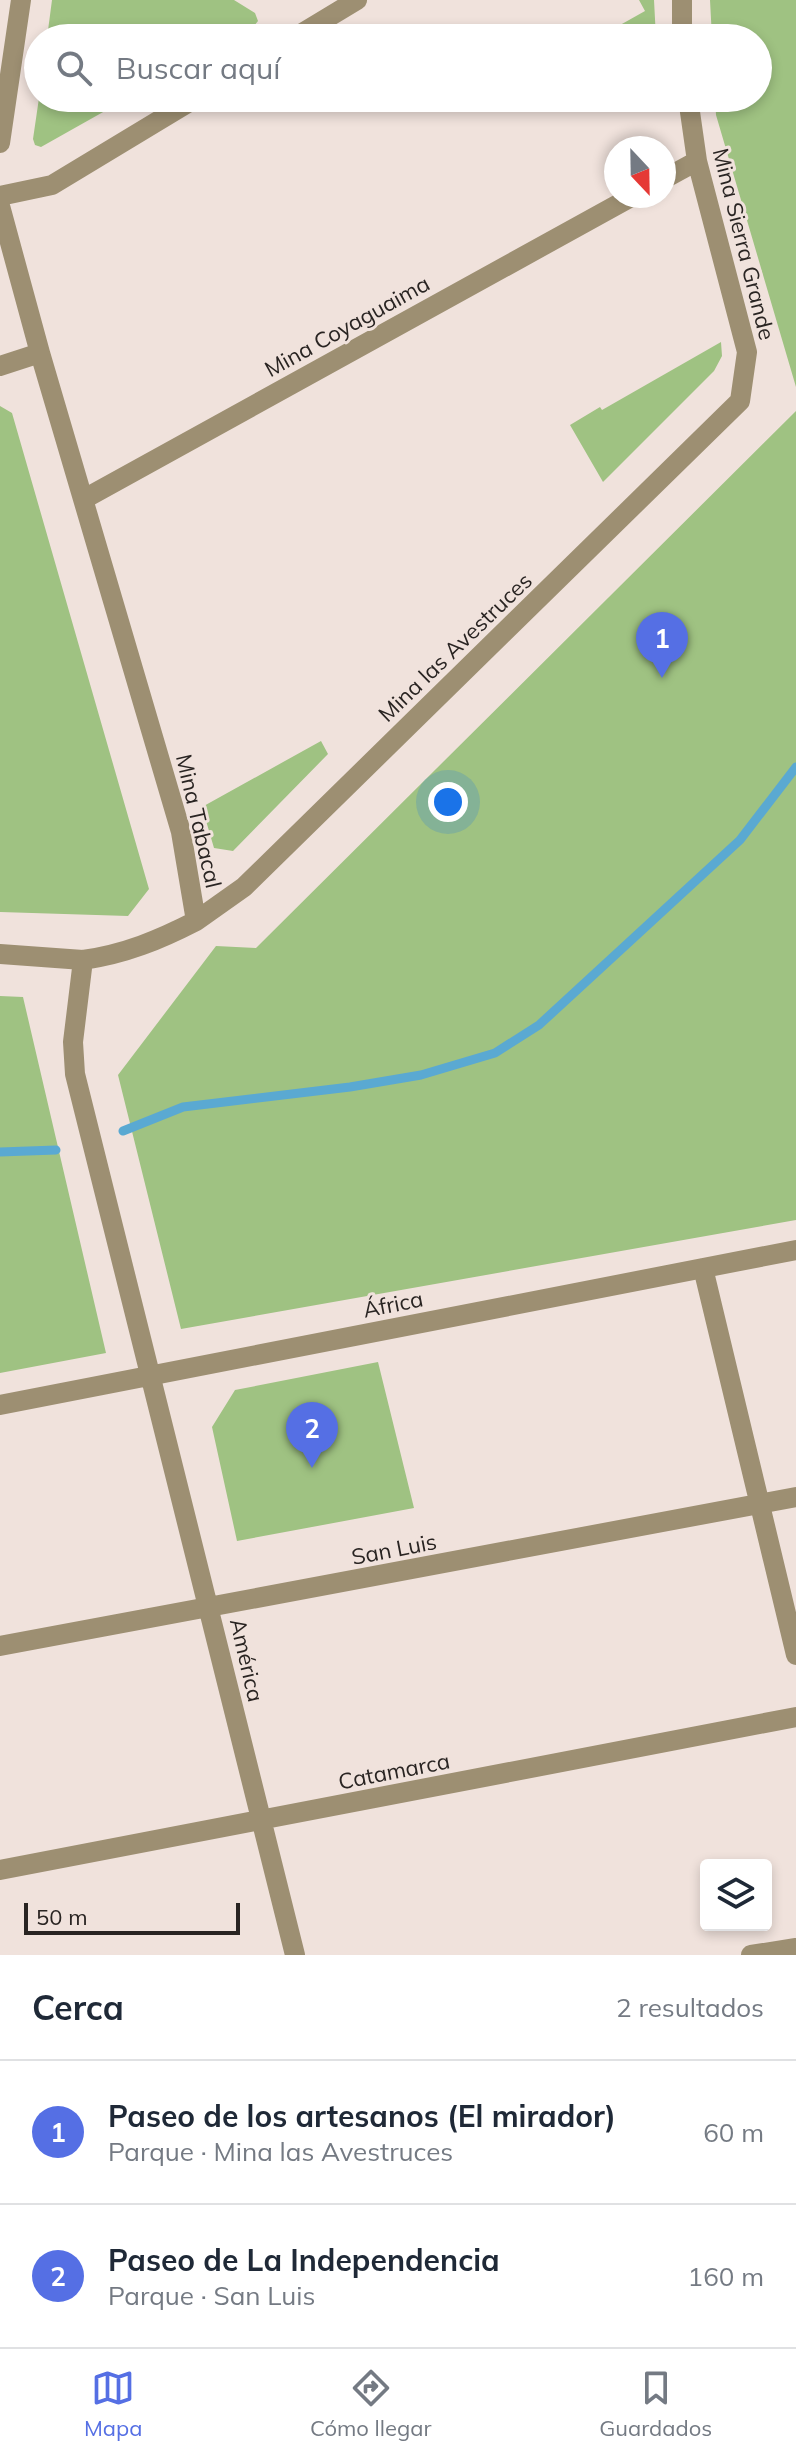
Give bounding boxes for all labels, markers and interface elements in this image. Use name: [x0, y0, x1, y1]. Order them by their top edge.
search box: [24, 24, 772, 112]
icon: search: [52, 46, 96, 90]
text: Buscar aquí: [116, 49, 281, 87]
north arrow: [604, 136, 676, 208]
street label: Mina Sierra Grande: [707, 145, 781, 343]
street label: Mina Coyaguaima: [260, 269, 434, 383]
street label: Mina las Avestruces: [372, 566, 538, 728]
pin: 1: [636, 612, 688, 678]
street label: Mina Tabacal: [170, 751, 228, 891]
your location: [428, 782, 468, 822]
street label: África: [361, 1284, 425, 1324]
pin: 2: [286, 1402, 338, 1468]
street label: San Luis: [349, 1527, 439, 1571]
street label: América: [224, 1616, 270, 1704]
street label: Catamarca: [336, 1746, 452, 1796]
map controls: [700, 1859, 772, 1931]
button: layers: [700, 1859, 772, 1931]
scale bar: [24, 1899, 240, 1935]
text: 50 m: [36, 1903, 87, 1931]
text: Cerca: [32, 1986, 124, 2029]
text: 2 resultados: [616, 1991, 764, 2024]
text: Paseo de los artesanos (El mirador): [108, 2097, 616, 2135]
text: 1: [50, 2116, 66, 2149]
text: 60 m: [703, 2116, 764, 2149]
text: Parque · Mina las Avestruces: [108, 2135, 453, 2168]
text: Paseo de La Independencia: [108, 2241, 500, 2279]
text: 2: [50, 2260, 66, 2293]
text: 160 m: [688, 2260, 764, 2293]
text: Parque · San Luis: [108, 2279, 315, 2312]
tab: Mapa: [84, 2366, 142, 2442]
tab: Cómo llegar: [310, 2366, 431, 2442]
tab: Guardados: [599, 2366, 712, 2442]

